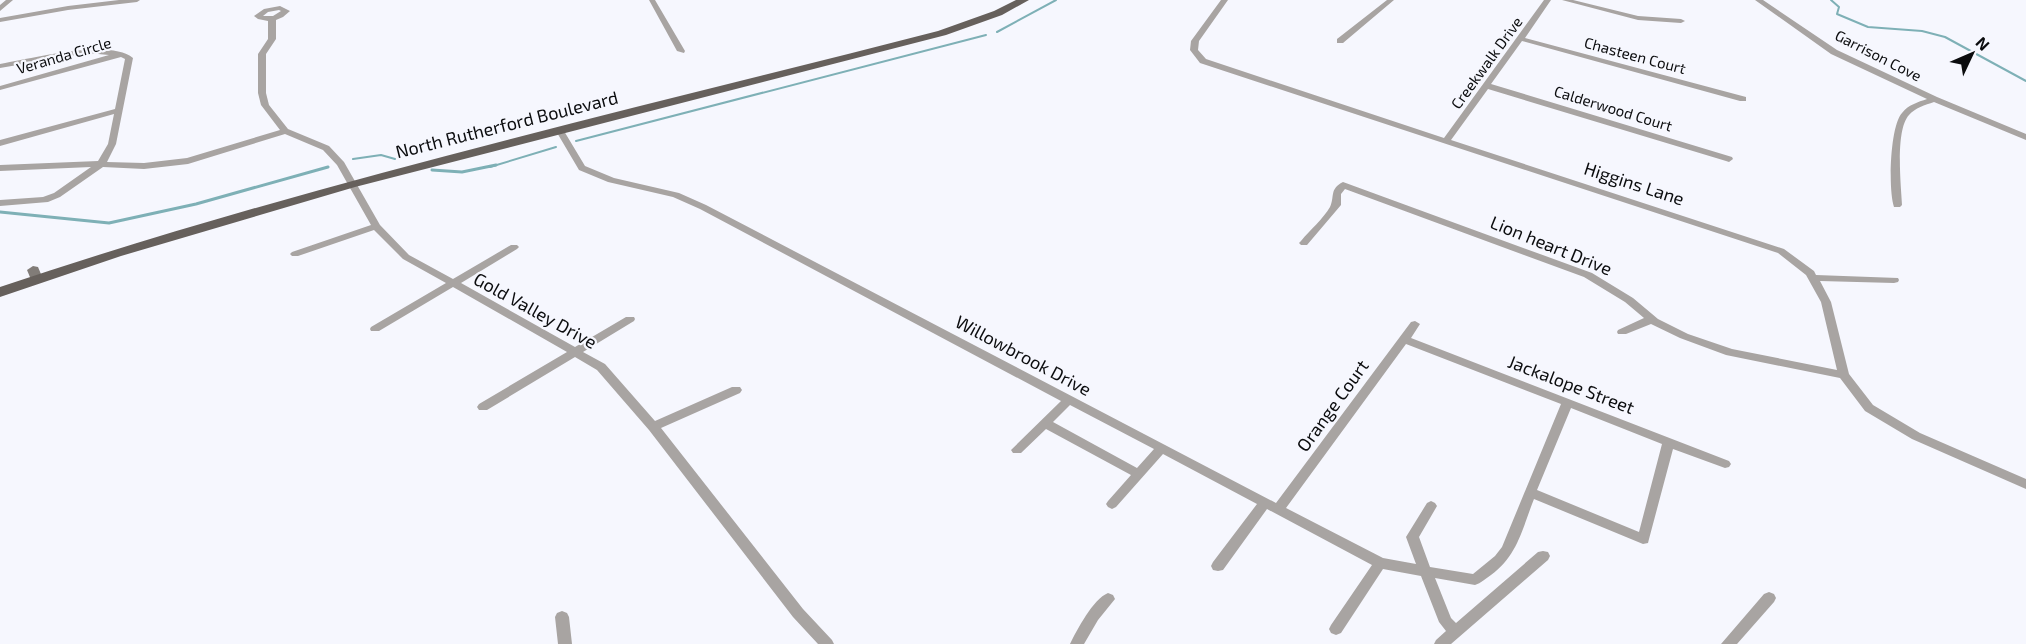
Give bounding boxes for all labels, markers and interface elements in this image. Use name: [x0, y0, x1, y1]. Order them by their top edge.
street label: Creekwalk Drive: [1447, 13, 1526, 112]
north arrow: [1942, 24, 2002, 84]
street label: Garrison Cove: [1832, 26, 1925, 85]
text: N: [1972, 32, 1994, 54]
street label: Veranda Circle: [14, 33, 113, 77]
street label: Chasteen Court: [1583, 33, 1688, 77]
street label: Calderwood Court: [1552, 82, 1675, 135]
street label: North Rutherford Boulevard: [393, 86, 620, 162]
street label: Higgins Lane: [1581, 157, 1687, 210]
street label: Lion heart Drive: [1487, 211, 1615, 279]
street label: Gold Valley Drive: [470, 267, 601, 353]
street label: Willowbrook Drive: [952, 310, 1095, 400]
street label: Jackalope Street: [1505, 350, 1638, 418]
street label: Orange Court: [1292, 355, 1373, 456]

